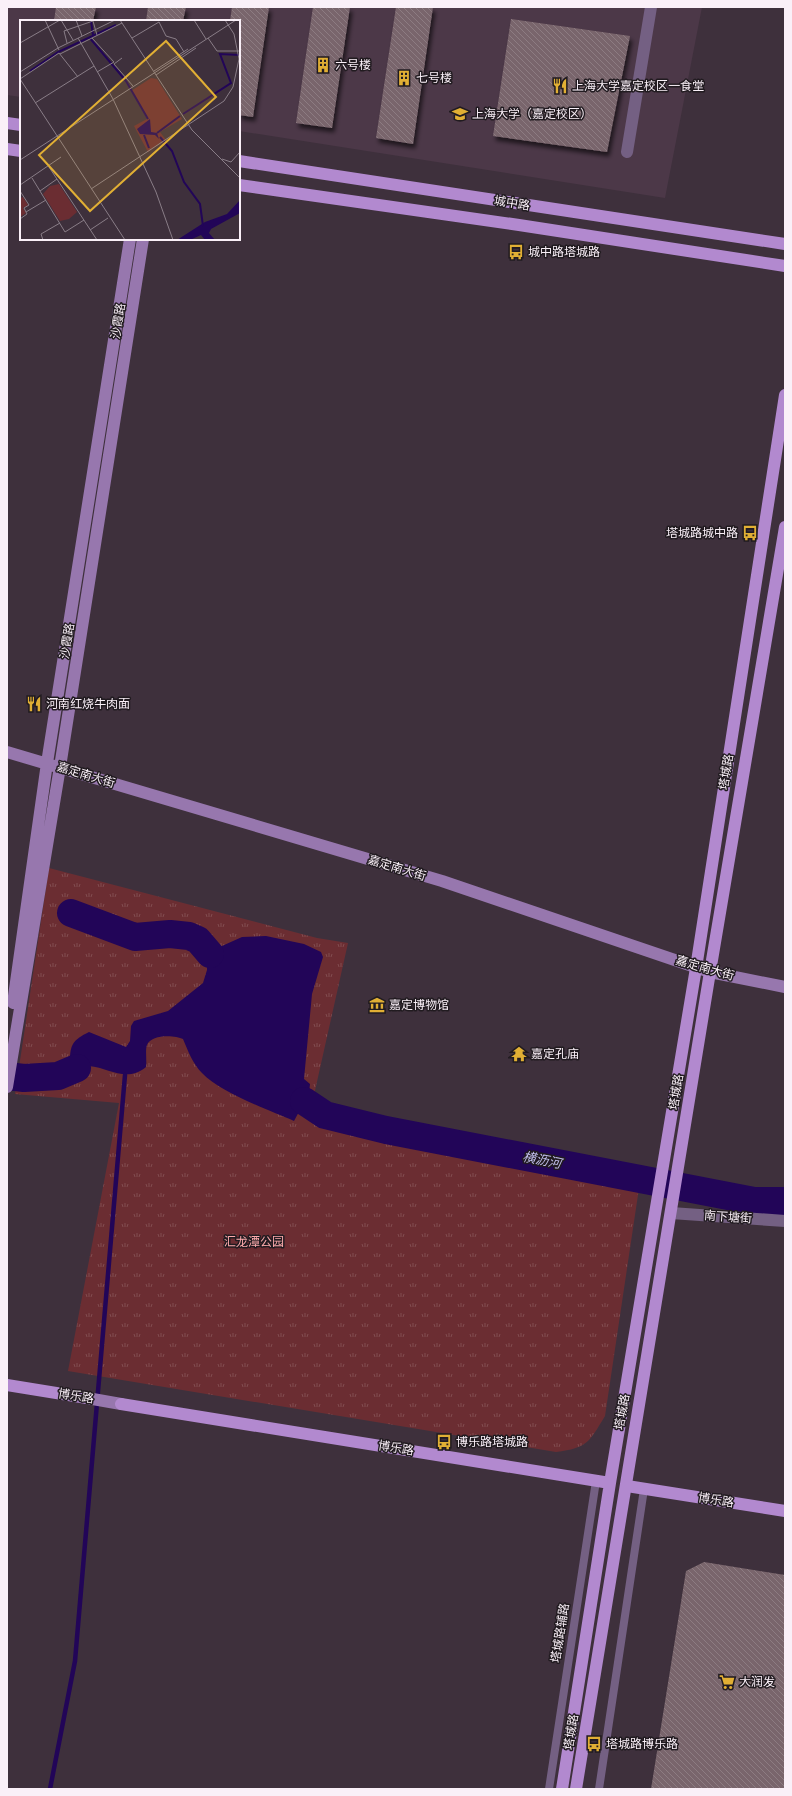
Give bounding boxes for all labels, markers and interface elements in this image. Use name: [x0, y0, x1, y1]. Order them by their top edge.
inset map: [20, 20, 240, 240]
building icon: 六号楼: [314, 56, 332, 74]
place label: 六号楼: [335, 58, 371, 72]
building icon: 七号楼: [395, 69, 413, 87]
place label: 七号楼: [416, 71, 452, 85]
restaurant icon: 上海大学嘉定校区一食堂: [551, 77, 569, 95]
place label: 上海大学嘉定校区一食堂: [572, 79, 704, 93]
school or university icon: 上海大学（嘉定校区）: [451, 105, 469, 123]
place label: 上海大学（嘉定校区）: [472, 107, 592, 121]
street label: 城中路: [493, 193, 531, 213]
bus stop icon: 城中路塔城路: [507, 243, 525, 261]
place label: 城中路塔城路: [528, 245, 600, 259]
street label: 沙霞路: [108, 302, 128, 340]
bus stop icon: 塔城路城中路: [741, 524, 759, 542]
place label: 塔城路城中路: [666, 526, 738, 540]
street label: 沙霞路: [57, 622, 77, 660]
restaurant icon: 河南红烧牛肉面: [25, 695, 43, 713]
place label: 河南红烧牛肉面: [46, 697, 130, 711]
street label: 塔城路: [716, 753, 736, 791]
street label: 嘉定南大街: [55, 760, 117, 790]
street label: 嘉定南大街: [366, 853, 428, 883]
street label: 嘉定南大街: [674, 953, 736, 983]
museum icon: 嘉定博物馆: [368, 996, 386, 1014]
place label: 嘉定博物馆: [389, 998, 449, 1012]
temple icon: 嘉定孔庙: [510, 1045, 528, 1063]
place label: 嘉定孔庙: [531, 1047, 579, 1061]
street label: 塔城路: [666, 1073, 686, 1111]
water label: 横沥河: [521, 1149, 566, 1172]
street label: 南下塘街: [704, 1208, 752, 1226]
park label: 汇龙潭公园: [224, 1235, 284, 1249]
street label: 博乐路: [57, 1386, 95, 1406]
street label: 塔城路: [612, 1393, 632, 1431]
bus stop icon: 博乐路塔城路: [435, 1433, 453, 1451]
place label: 博乐路塔城路: [456, 1435, 528, 1449]
street label: 博乐路: [377, 1438, 415, 1458]
street label: 博乐路: [697, 1490, 735, 1510]
street label: 塔城路辅路: [548, 1602, 572, 1664]
supermarket icon: 大润发: [718, 1673, 736, 1691]
place label: 大润发: [739, 1675, 775, 1689]
street label: 塔城路: [561, 1713, 581, 1751]
bus stop icon: 塔城路博乐路: [585, 1735, 603, 1753]
place label: 塔城路博乐路: [606, 1737, 678, 1751]

